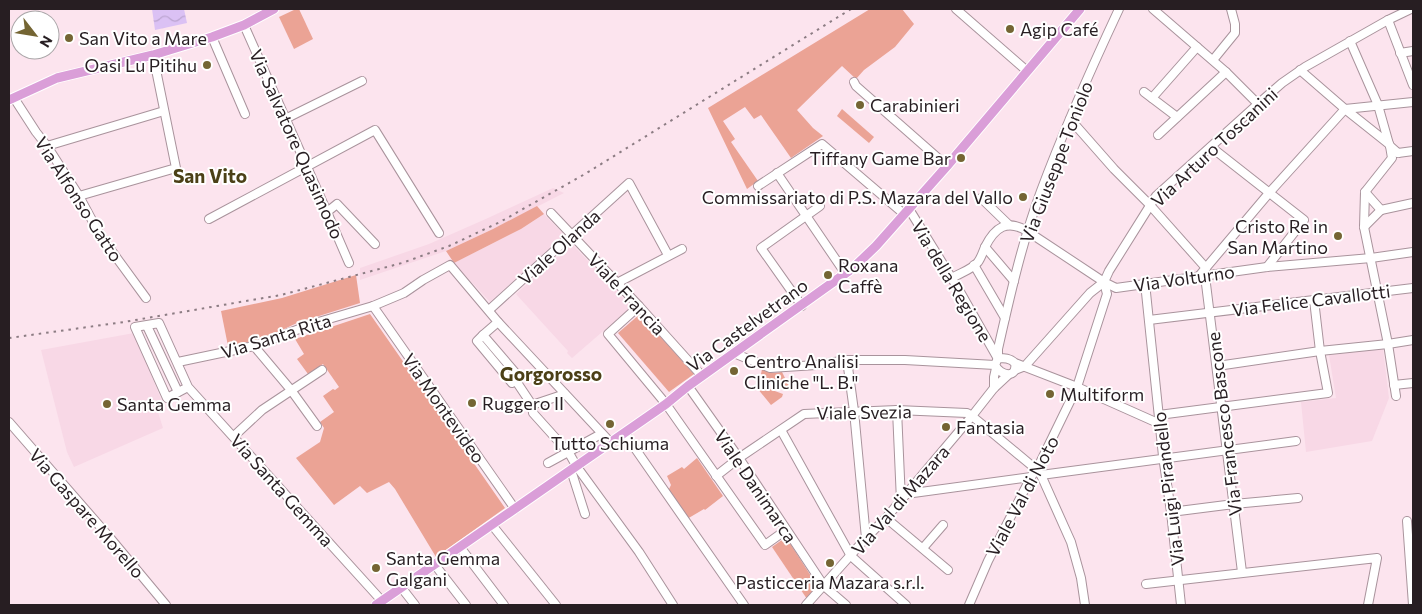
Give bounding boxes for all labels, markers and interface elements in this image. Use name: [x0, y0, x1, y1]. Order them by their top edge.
north arrow: [10, 10, 60, 60]
place label: Agip Café: [1020, 18, 1098, 40]
marker: Agip Café: [1004, 23, 1016, 35]
place label: San Vito a Mare: [79, 27, 207, 49]
marker: San Vito a Mare: [63, 32, 75, 44]
text: N: [37, 33, 57, 51]
street label: Via Salvatore Quasimodo: [245, 46, 349, 242]
place label: Oasi Lu Pitihu: [85, 54, 197, 76]
marker: Oasi Lu Pitihu: [201, 59, 213, 71]
street label: Via Giuseppe Toniolo: [1015, 78, 1097, 246]
street label: Via Arturo Toscanini: [1146, 83, 1282, 211]
place label: Carabinieri: [870, 94, 960, 116]
marker: Carabinieri: [854, 99, 866, 111]
street label: Via Alfonso Gatto: [30, 132, 128, 266]
place label: Tiffany Game Bar: [809, 147, 951, 169]
marker: Tiffany Game Bar: [955, 152, 967, 164]
district label: San Vito: [173, 164, 247, 187]
place label: Commissariato di P.S. Mazara del Vallo: [702, 186, 1013, 208]
marker: Commissariato di P.S. Mazara del Vallo: [1017, 191, 1029, 203]
street label: Viale Olanda: [513, 204, 605, 290]
place label: Cristo Re in San Martino: [1228, 215, 1328, 258]
street label: Via della Regione: [907, 216, 997, 346]
marker: Cristo Re in San Martino: [1332, 230, 1344, 242]
street label: Viale Francia: [584, 249, 670, 339]
place label: Roxana Caffè: [838, 254, 899, 297]
street label: Via Volturno: [1132, 260, 1236, 296]
marker: Roxana Caffè: [822, 269, 834, 281]
street label: Via Castelvetrano: [682, 274, 812, 376]
street label: Via Felice Cavallotti: [1231, 279, 1391, 321]
street label: Via Santa Rita: [218, 309, 334, 363]
street label: Via Francesco Bascone: [1202, 331, 1246, 517]
street label: Via Montevideo: [398, 349, 490, 467]
place label: Centro Analisi Cliniche "L. B.": [744, 350, 859, 393]
district label: Gorgorosso: [500, 362, 602, 385]
marker: Centro Analisi Cliniche "L. B.": [728, 365, 740, 377]
place label: Multiform: [1060, 383, 1144, 405]
marker: Multiform: [1044, 388, 1056, 400]
place label: Ruggero II: [482, 392, 564, 414]
place label: Santa Gemma: [117, 393, 231, 415]
marker: Ruggero II: [466, 397, 478, 409]
marker: Santa Gemma: [101, 398, 113, 410]
street label: Viale Svezia: [816, 400, 912, 424]
street label: Via Luigi Pirandello: [1148, 411, 1188, 567]
place label: Fantasia: [956, 416, 1025, 438]
marker: Tutto Schiuma: [604, 418, 616, 430]
marker: Fantasia: [940, 421, 952, 433]
street label: Viale Danimarca: [710, 425, 802, 547]
street label: Via Santa Gemma: [226, 429, 338, 551]
place label: Tutto Schiuma: [551, 432, 669, 454]
street label: Viale Val di Noto: [981, 432, 1063, 560]
street label: Via Val di Mazara: [846, 441, 954, 559]
street label: Via Gaspare Morello: [25, 444, 149, 582]
place label: Santa Gemma Galgani: [386, 547, 500, 590]
marker: Pasticceria Mazara s.r.l.: [824, 557, 836, 569]
marker: Santa Gemma Galgani: [370, 562, 382, 574]
place label: Pasticceria Mazara s.r.l.: [735, 571, 925, 593]

